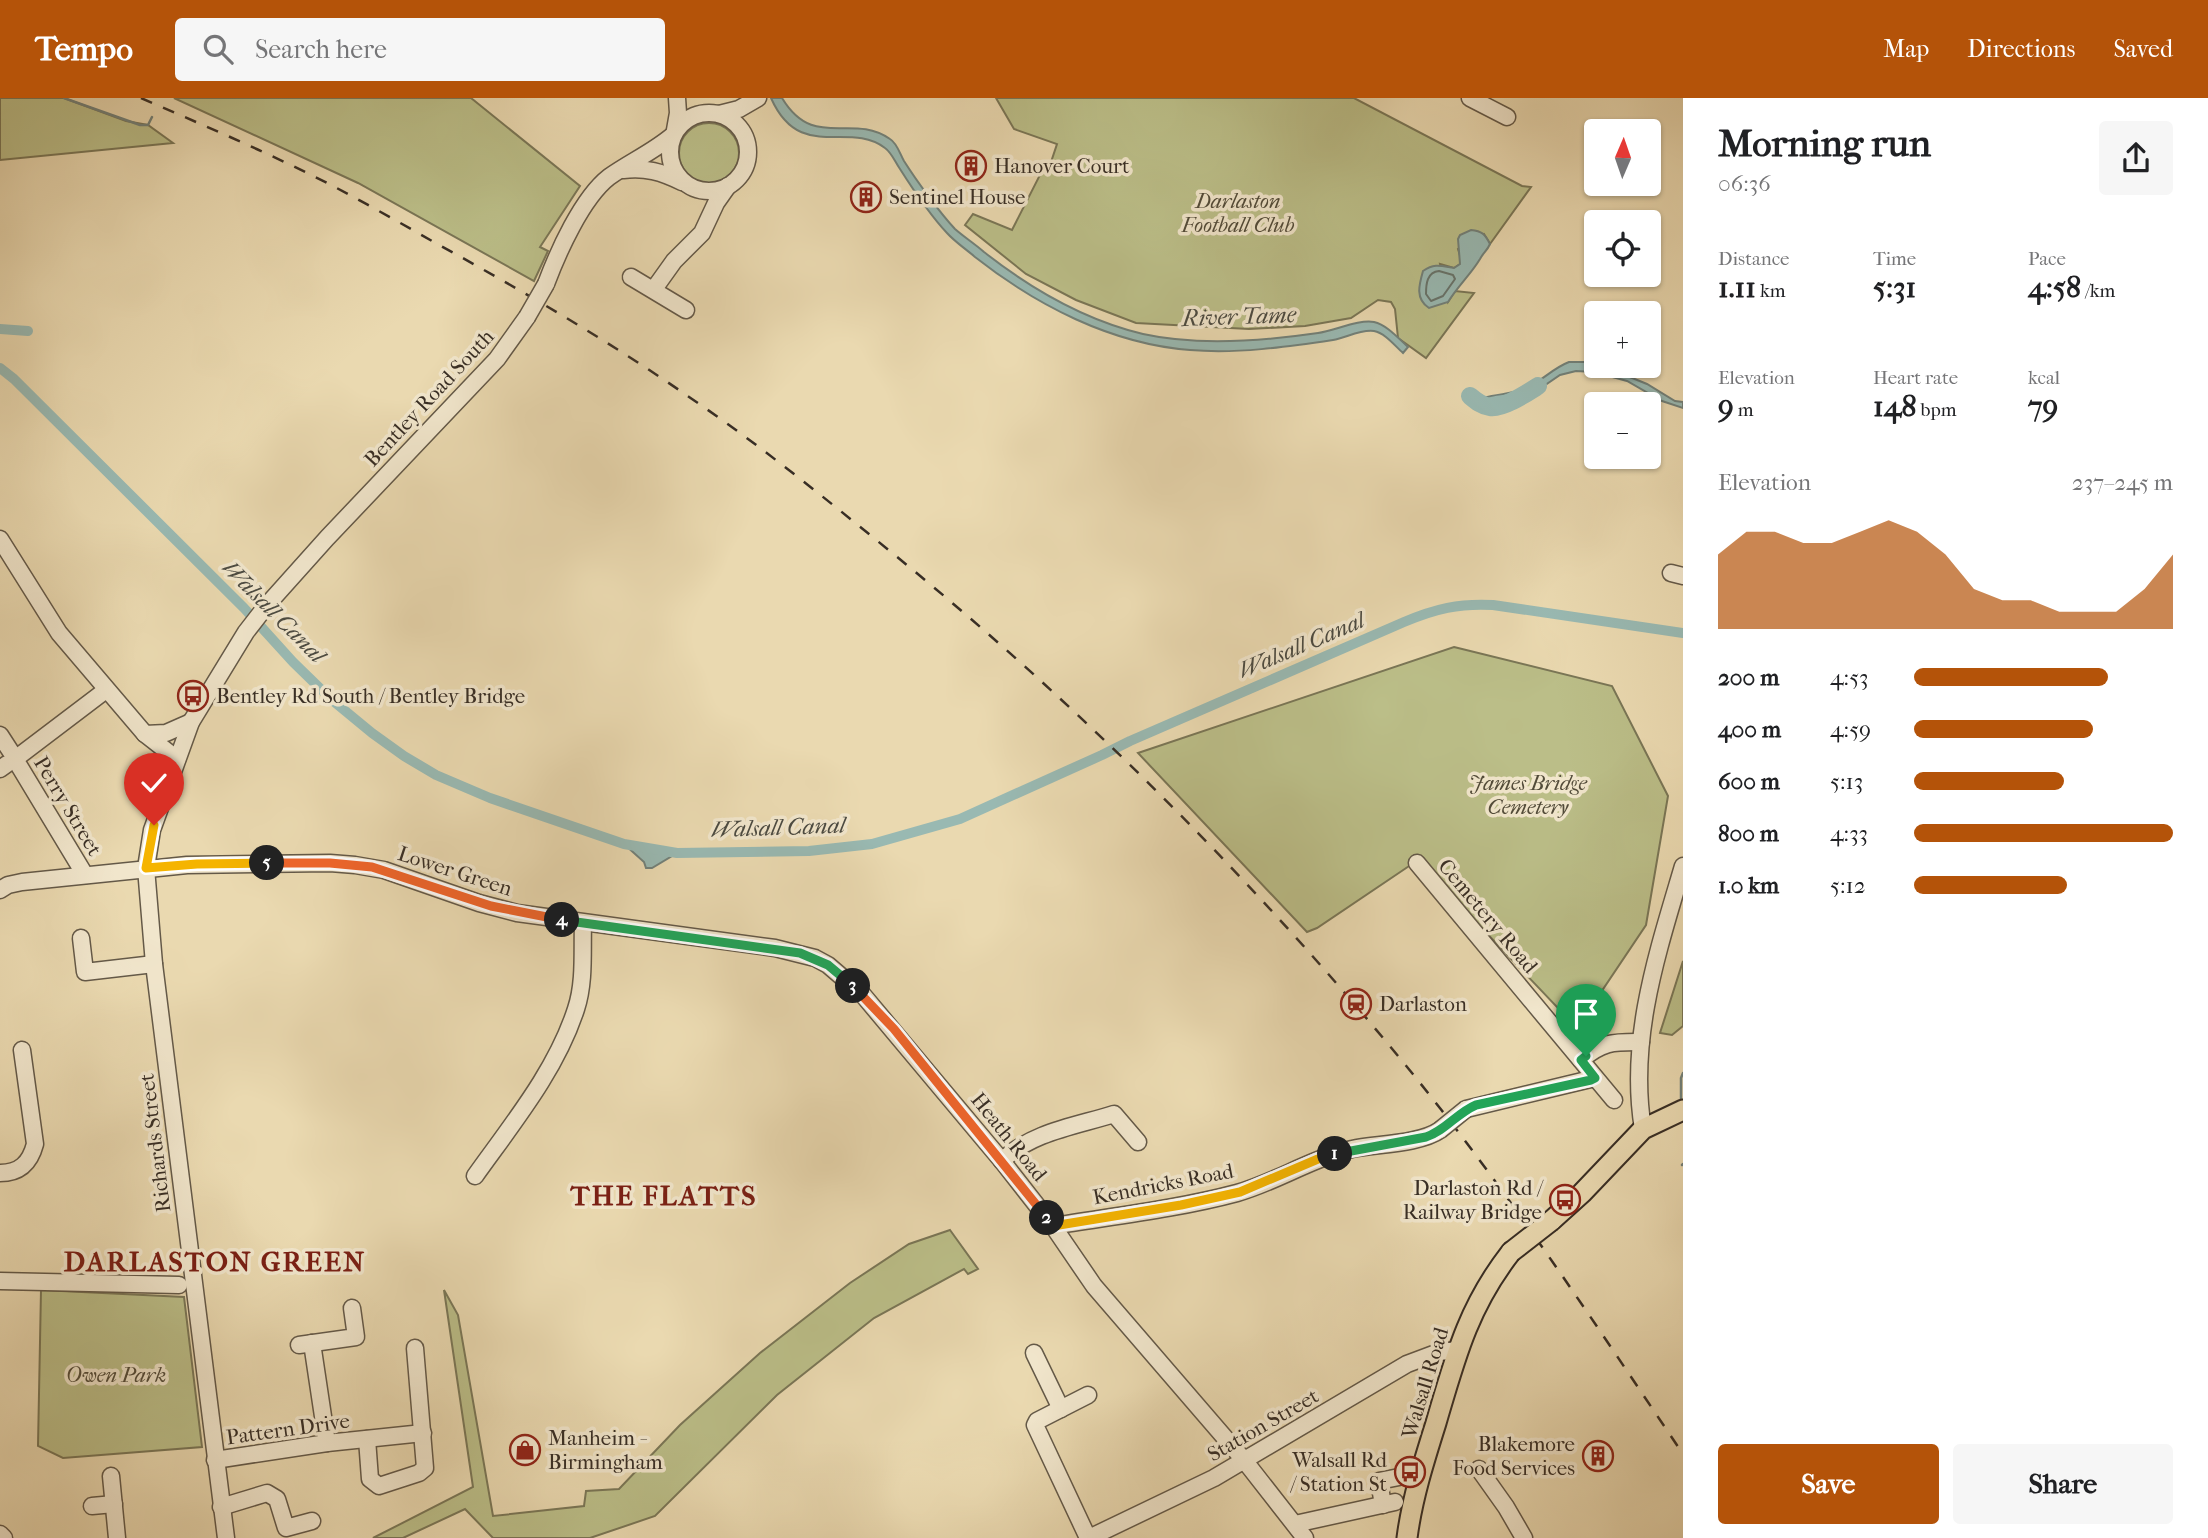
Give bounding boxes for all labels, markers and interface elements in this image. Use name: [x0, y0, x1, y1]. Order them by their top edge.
search box: [175, 18, 665, 81]
text: Tempo: [35, 30, 133, 69]
icon: search: [199, 30, 237, 68]
text: Search here: [255, 34, 387, 65]
text: Map: [1883, 35, 1929, 63]
text: Directions: [1967, 35, 2075, 63]
text: Saved: [2113, 35, 2173, 63]
north arrow: [1584, 119, 1661, 196]
map controls: [1584, 119, 1661, 469]
text: Morning run: [1718, 121, 1931, 166]
button: share: [2099, 121, 2173, 195]
building icon: Hanover Court: [954, 149, 988, 183]
place label: Hanover Court: [994, 154, 1130, 178]
text: 06:36: [1718, 170, 1771, 197]
building icon: Sentinel House: [849, 180, 883, 214]
place label: Sentinel House: [889, 185, 1026, 209]
park label: Darlaston Football Club: [1181, 189, 1295, 237]
button: locate: [1584, 210, 1661, 287]
text: Distance: [1718, 248, 1789, 270]
text: Time: [1873, 248, 1916, 270]
text: Pace: [2028, 248, 2066, 270]
text: 1.11: [1718, 270, 1756, 305]
text: 5:31: [1873, 270, 1916, 305]
text: 4:58: [2028, 270, 2081, 305]
text: km: [1756, 280, 1786, 302]
text: /km: [2081, 280, 2115, 302]
water label: River Tame: [1180, 301, 1297, 332]
button: +: [1584, 301, 1661, 378]
street label: Bentley Road South: [359, 324, 499, 472]
text: Elevation: [1718, 367, 1795, 389]
text: Heart rate: [1873, 367, 1958, 389]
text: kcal: [2028, 367, 2060, 389]
text: 9: [1718, 389, 1734, 424]
text: 148: [1873, 389, 1917, 424]
text: 79: [2028, 389, 2058, 424]
button: −: [1584, 392, 1661, 469]
text: m: [1734, 399, 1754, 421]
text: bpm: [1917, 399, 1957, 421]
text: Elevation: [1718, 469, 1811, 496]
text: 237–245 m: [2072, 469, 2173, 496]
water label: Walsall Canal: [217, 554, 332, 670]
water label: Walsall Canal: [1234, 606, 1370, 684]
text: 200 m: [1718, 664, 1779, 691]
text: 4:53: [1830, 664, 1869, 691]
bus stop icon: Bentley Rd South / Bentley Bridge: [176, 679, 210, 713]
place label: Bentley Rd South / Bentley Bridge: [216, 684, 525, 708]
text: 400 m: [1718, 716, 1781, 743]
text: 4:59: [1830, 716, 1871, 743]
street label: Perry Street: [29, 752, 107, 860]
pin: [124, 753, 184, 825]
icon: check: [135, 764, 173, 802]
text: 600 m: [1718, 768, 1780, 795]
text: 5:13: [1830, 768, 1863, 795]
park label: James Bridge Cemetery: [1469, 771, 1588, 819]
water label: Walsall Canal: [710, 812, 848, 843]
text: 800 m: [1718, 820, 1779, 847]
text: 4:33: [1830, 820, 1868, 847]
street label: Lower Green: [395, 841, 515, 901]
pin: 5: [250, 846, 284, 880]
text: 5: [262, 851, 271, 873]
street label: Cemetery Road: [1433, 854, 1543, 978]
text: 1.0 km: [1718, 872, 1779, 899]
text: 5:12: [1830, 872, 1866, 899]
pin: 4: [544, 902, 580, 938]
text: 4: [556, 908, 567, 930]
pin: 3: [836, 968, 870, 1004]
text: 3: [849, 974, 856, 996]
pin: [1556, 984, 1616, 1056]
station icon: Darlaston: [1339, 987, 1373, 1021]
place label: Darlaston: [1379, 992, 1467, 1016]
icon: arrive: [1567, 995, 1605, 1033]
street label: Richards Street: [135, 1072, 175, 1214]
street label: Heath Road: [966, 1088, 1052, 1187]
pin: 1: [1318, 1136, 1352, 1172]
text: 1: [1331, 1142, 1338, 1164]
street label: Kendricks Road: [1091, 1158, 1236, 1209]
place label: Darlaston Rd / Railway Bridge: [1403, 1176, 1544, 1224]
district label: THE FLATTS: [570, 1179, 757, 1212]
bus stop icon: Darlaston Rd / Railway Bridge: [1548, 1183, 1582, 1217]
pin: 2: [1030, 1200, 1064, 1236]
text: 2: [1042, 1206, 1051, 1228]
district label: DARLASTON GREEN: [64, 1245, 366, 1278]
street label: Walsall Road: [1396, 1324, 1453, 1442]
park label: Owen Park: [66, 1363, 166, 1387]
street label: Station Street: [1203, 1383, 1323, 1466]
street label: Pattern Drive: [225, 1408, 351, 1450]
place label: Manheim - Birmingham: [548, 1426, 663, 1474]
place label: Blakemore Food Services: [1452, 1432, 1575, 1480]
shop icon: Manheim - Birmingham: [508, 1433, 542, 1467]
building icon: Blakemore Food Services: [1581, 1439, 1615, 1473]
button: Save: [1718, 1444, 1939, 1524]
button: Share: [1953, 1444, 2173, 1524]
place label: Walsall Rd / Station St: [1289, 1448, 1388, 1496]
bus stop icon: Walsall Rd / Station St: [1393, 1455, 1427, 1489]

